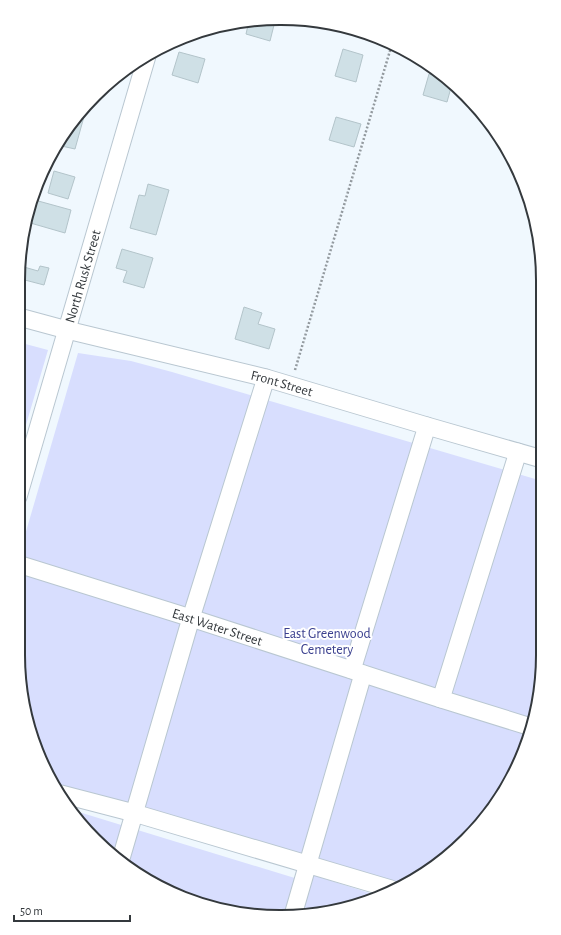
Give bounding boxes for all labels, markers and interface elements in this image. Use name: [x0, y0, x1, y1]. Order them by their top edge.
street label: North Rusk Street: [63, 228, 104, 325]
street label: Front Street: [249, 369, 315, 400]
street label: East Water Street: [170, 607, 264, 649]
park label: East Greenwood Cemetery: [283, 627, 371, 657]
scale bar: [14, 897, 130, 923]
text: 50 m: [20, 905, 43, 917]

